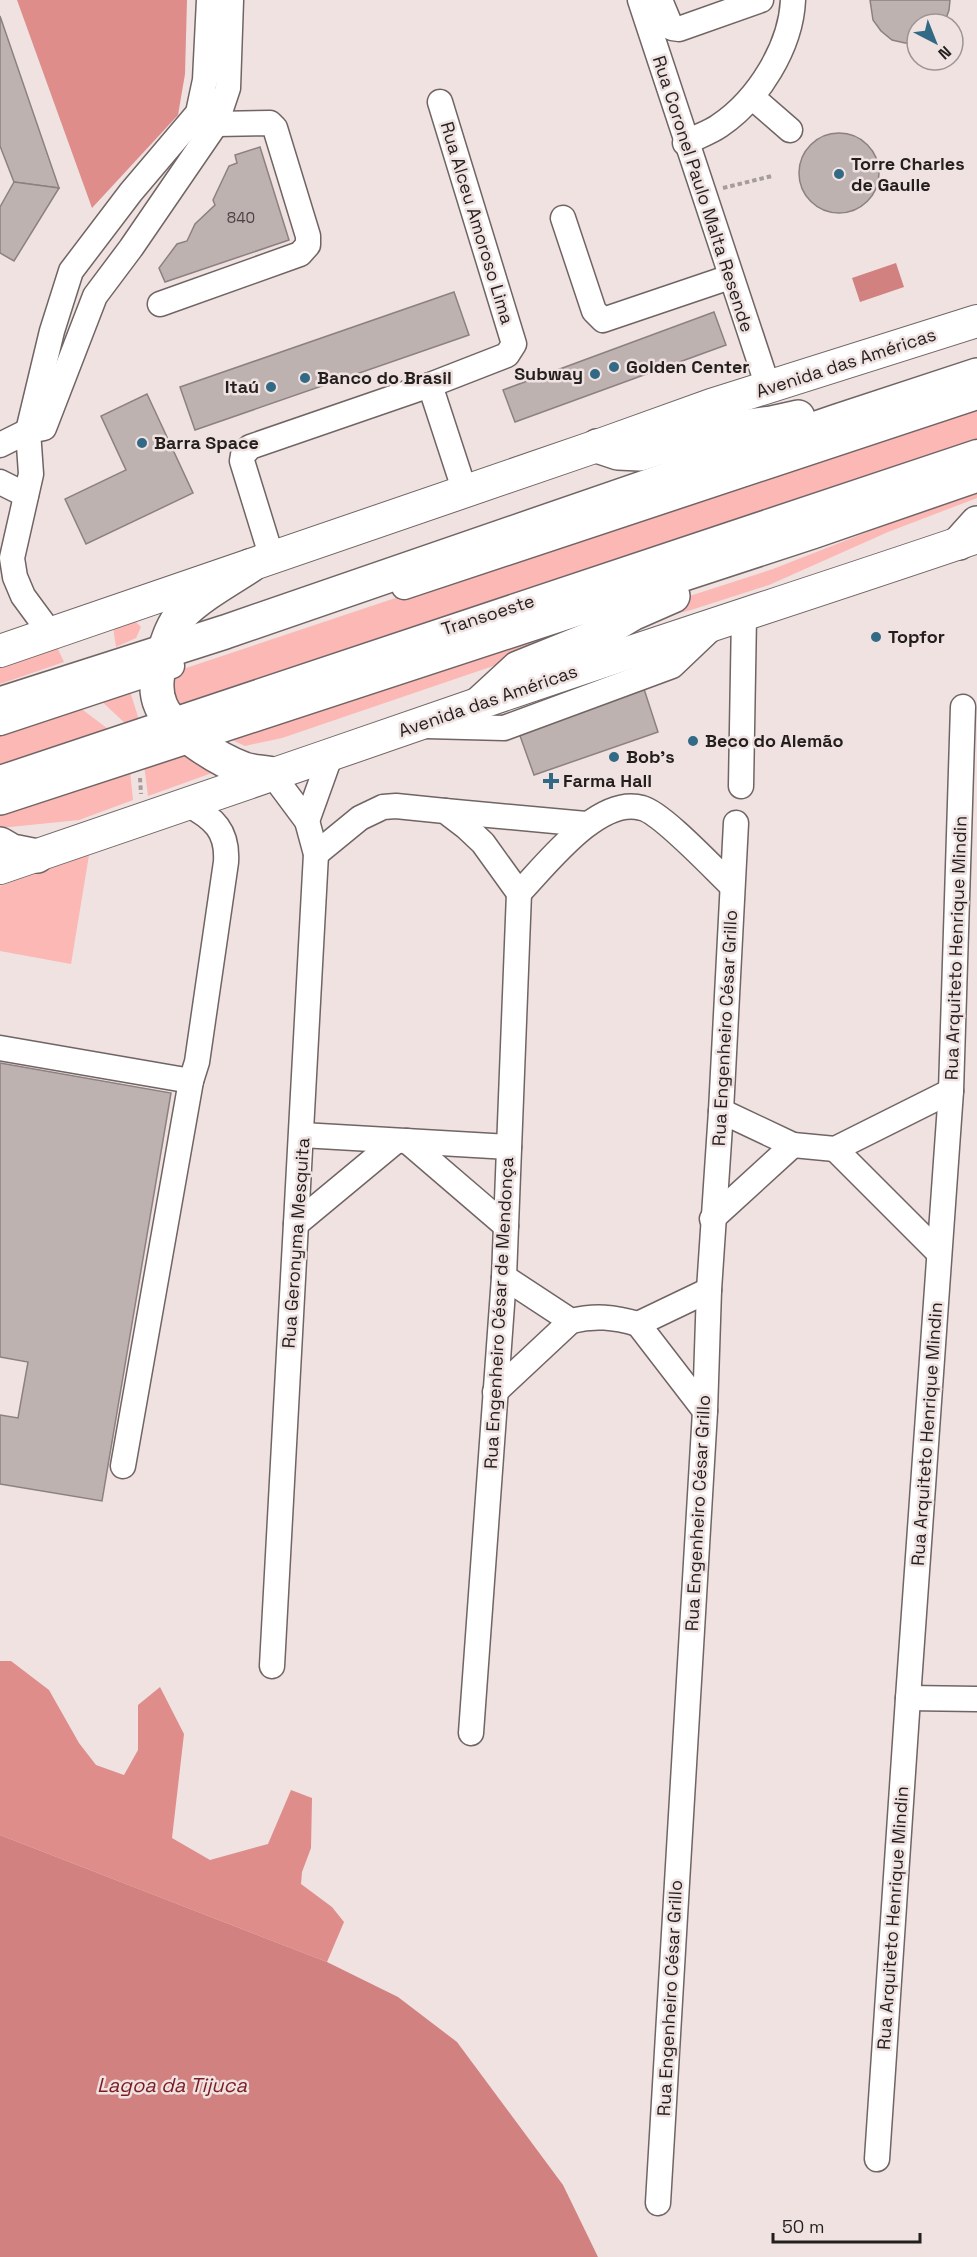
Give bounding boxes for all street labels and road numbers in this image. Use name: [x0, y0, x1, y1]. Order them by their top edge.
street label: Rua Coronel Paulo Malta Resende: [648, 53, 759, 335]
street label: Rua Alceu Amoroso Lima: [436, 119, 519, 327]
street label: Avenida das Américas: [753, 323, 939, 403]
street label: Transoeste: [439, 589, 537, 640]
street label: Avenida das Américas: [395, 659, 580, 742]
street label: Rua Arquiteto Henrique Mindin: [939, 815, 972, 1081]
street label: Rua Engenheiro César Grillo: [707, 909, 742, 1147]
street label: Rua Geronyma Mesquita: [277, 1137, 314, 1349]
street label: Rua Engenheiro César de Mendonça: [479, 1156, 518, 1470]
street label: Rua Arquiteto Henrique Mindin: [906, 1301, 947, 1567]
street label: Rua Engenheiro César Grillo: [680, 1394, 715, 1632]
street label: Rua Arquiteto Henrique Mindin: [872, 1785, 913, 2051]
street label: Rua Engenheiro César Grillo: [652, 1879, 687, 2117]

